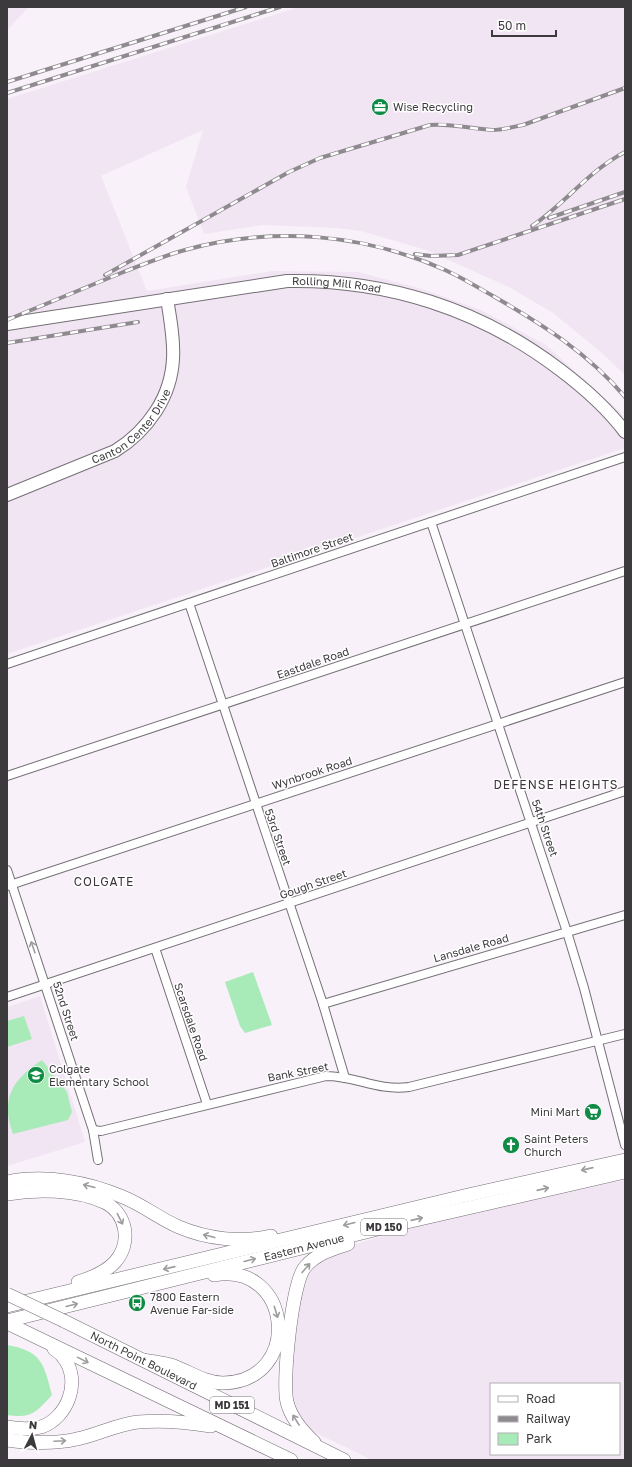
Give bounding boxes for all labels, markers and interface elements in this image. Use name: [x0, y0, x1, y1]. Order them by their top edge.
scale bar: [492, 12, 556, 38]
text: 50 m: [498, 18, 526, 33]
office icon: Wise Recycling: [370, 97, 390, 117]
place label: Wise Recycling: [393, 100, 473, 113]
street label: Rolling Mill Road: [292, 274, 382, 295]
street label: Canton Center Drive: [89, 387, 172, 466]
street label: Baltimore Street: [269, 529, 355, 570]
street label: Eastdale Road: [275, 644, 351, 681]
street label: Wynbrook Road: [270, 753, 354, 792]
district label: DEFENSE HEIGHTS: [493, 777, 619, 792]
street label: 54th Street: [530, 798, 561, 858]
street label: 53rd Street: [263, 807, 294, 867]
street label: Gough Street: [278, 866, 348, 901]
district label: COLGATE: [74, 874, 134, 889]
street label: Lansdale Road: [432, 931, 510, 964]
one-way arrow: [29, 941, 36, 954]
street label: 52nd Street: [51, 980, 82, 1042]
street label: Scarsdale Road: [172, 981, 211, 1063]
street label: Bank Street: [266, 1059, 330, 1084]
place label: Colgate Elementary School: [49, 1062, 149, 1088]
school or university icon: Colgate Elementary School: [26, 1065, 46, 1085]
supermarket icon: Mini Mart: [583, 1102, 603, 1122]
place label: Mini Mart: [531, 1105, 580, 1118]
place label: Saint Peters Church: [524, 1132, 589, 1158]
church icon: Saint Peters Church: [501, 1135, 521, 1155]
one-way arrow: [581, 1165, 594, 1173]
one-way arrow: [83, 1182, 96, 1190]
one-way arrow: [536, 1185, 549, 1193]
one-way arrow: [117, 1213, 125, 1225]
one-way arrow: [410, 1215, 423, 1223]
road number: MD 150: [361, 1219, 407, 1235]
one-way arrow: [343, 1221, 356, 1229]
street label: Eastern Avenue: [262, 1231, 345, 1263]
one-way arrow: [202, 1232, 215, 1239]
one-way arrow: [243, 1256, 256, 1264]
one-way arrow: [301, 1262, 310, 1273]
one-way arrow: [163, 1265, 176, 1273]
place label: 7800 Eastern Avenue Far-side: [150, 1290, 234, 1316]
bus stop icon: 7800 Eastern Avenue Far-side: [127, 1293, 147, 1313]
one-way arrow: [65, 1301, 78, 1308]
one-way arrow: [273, 1305, 280, 1318]
street label: North Point Boulevard: [89, 1328, 199, 1392]
one-way arrow: [77, 1357, 89, 1365]
legend: [490, 1383, 620, 1455]
text: Road: [526, 1391, 555, 1406]
road number: MD 151: [210, 1397, 254, 1413]
text: Railway: [526, 1411, 571, 1426]
one-way arrow: [291, 1414, 299, 1426]
north arrow: [12, 1415, 52, 1455]
text: N: [28, 1418, 38, 1431]
text: Park: [526, 1431, 552, 1446]
one-way arrow: [53, 1437, 66, 1445]

